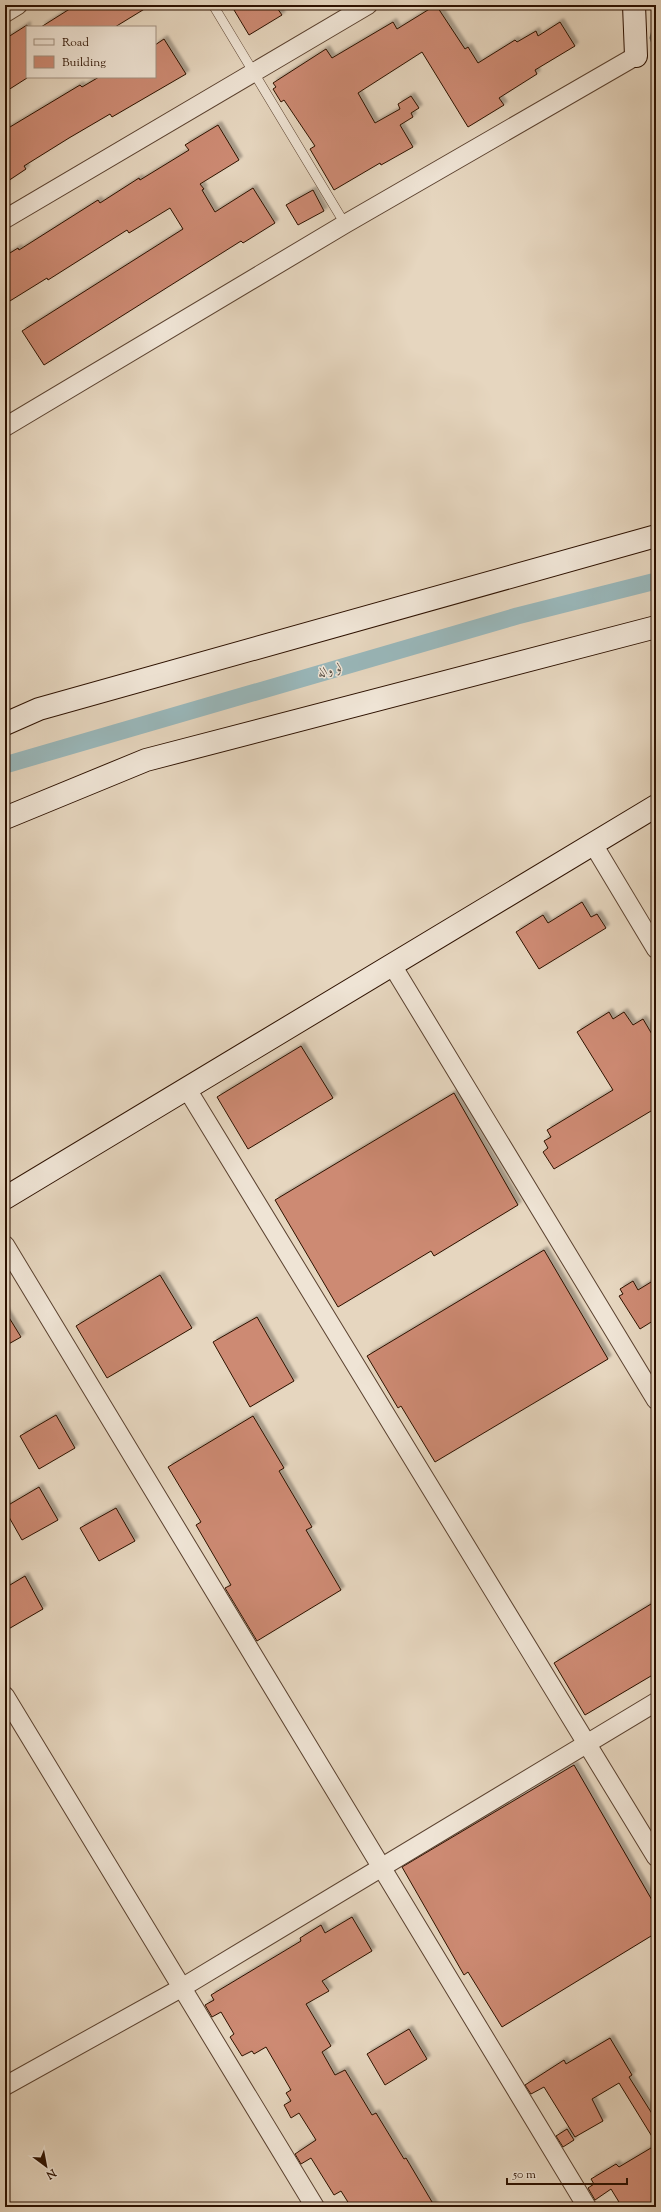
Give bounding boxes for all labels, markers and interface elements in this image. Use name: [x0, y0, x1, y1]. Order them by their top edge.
legend: [26, 26, 156, 78]
text: Road: [62, 34, 89, 52]
text: Building: [62, 54, 106, 72]
water label: لو واله: [316, 659, 344, 683]
north arrow: [26, 2146, 66, 2186]
scale bar: [507, 2160, 627, 2186]
text: N: [43, 2164, 60, 2183]
text: 50 m: [512, 2166, 536, 2184]

